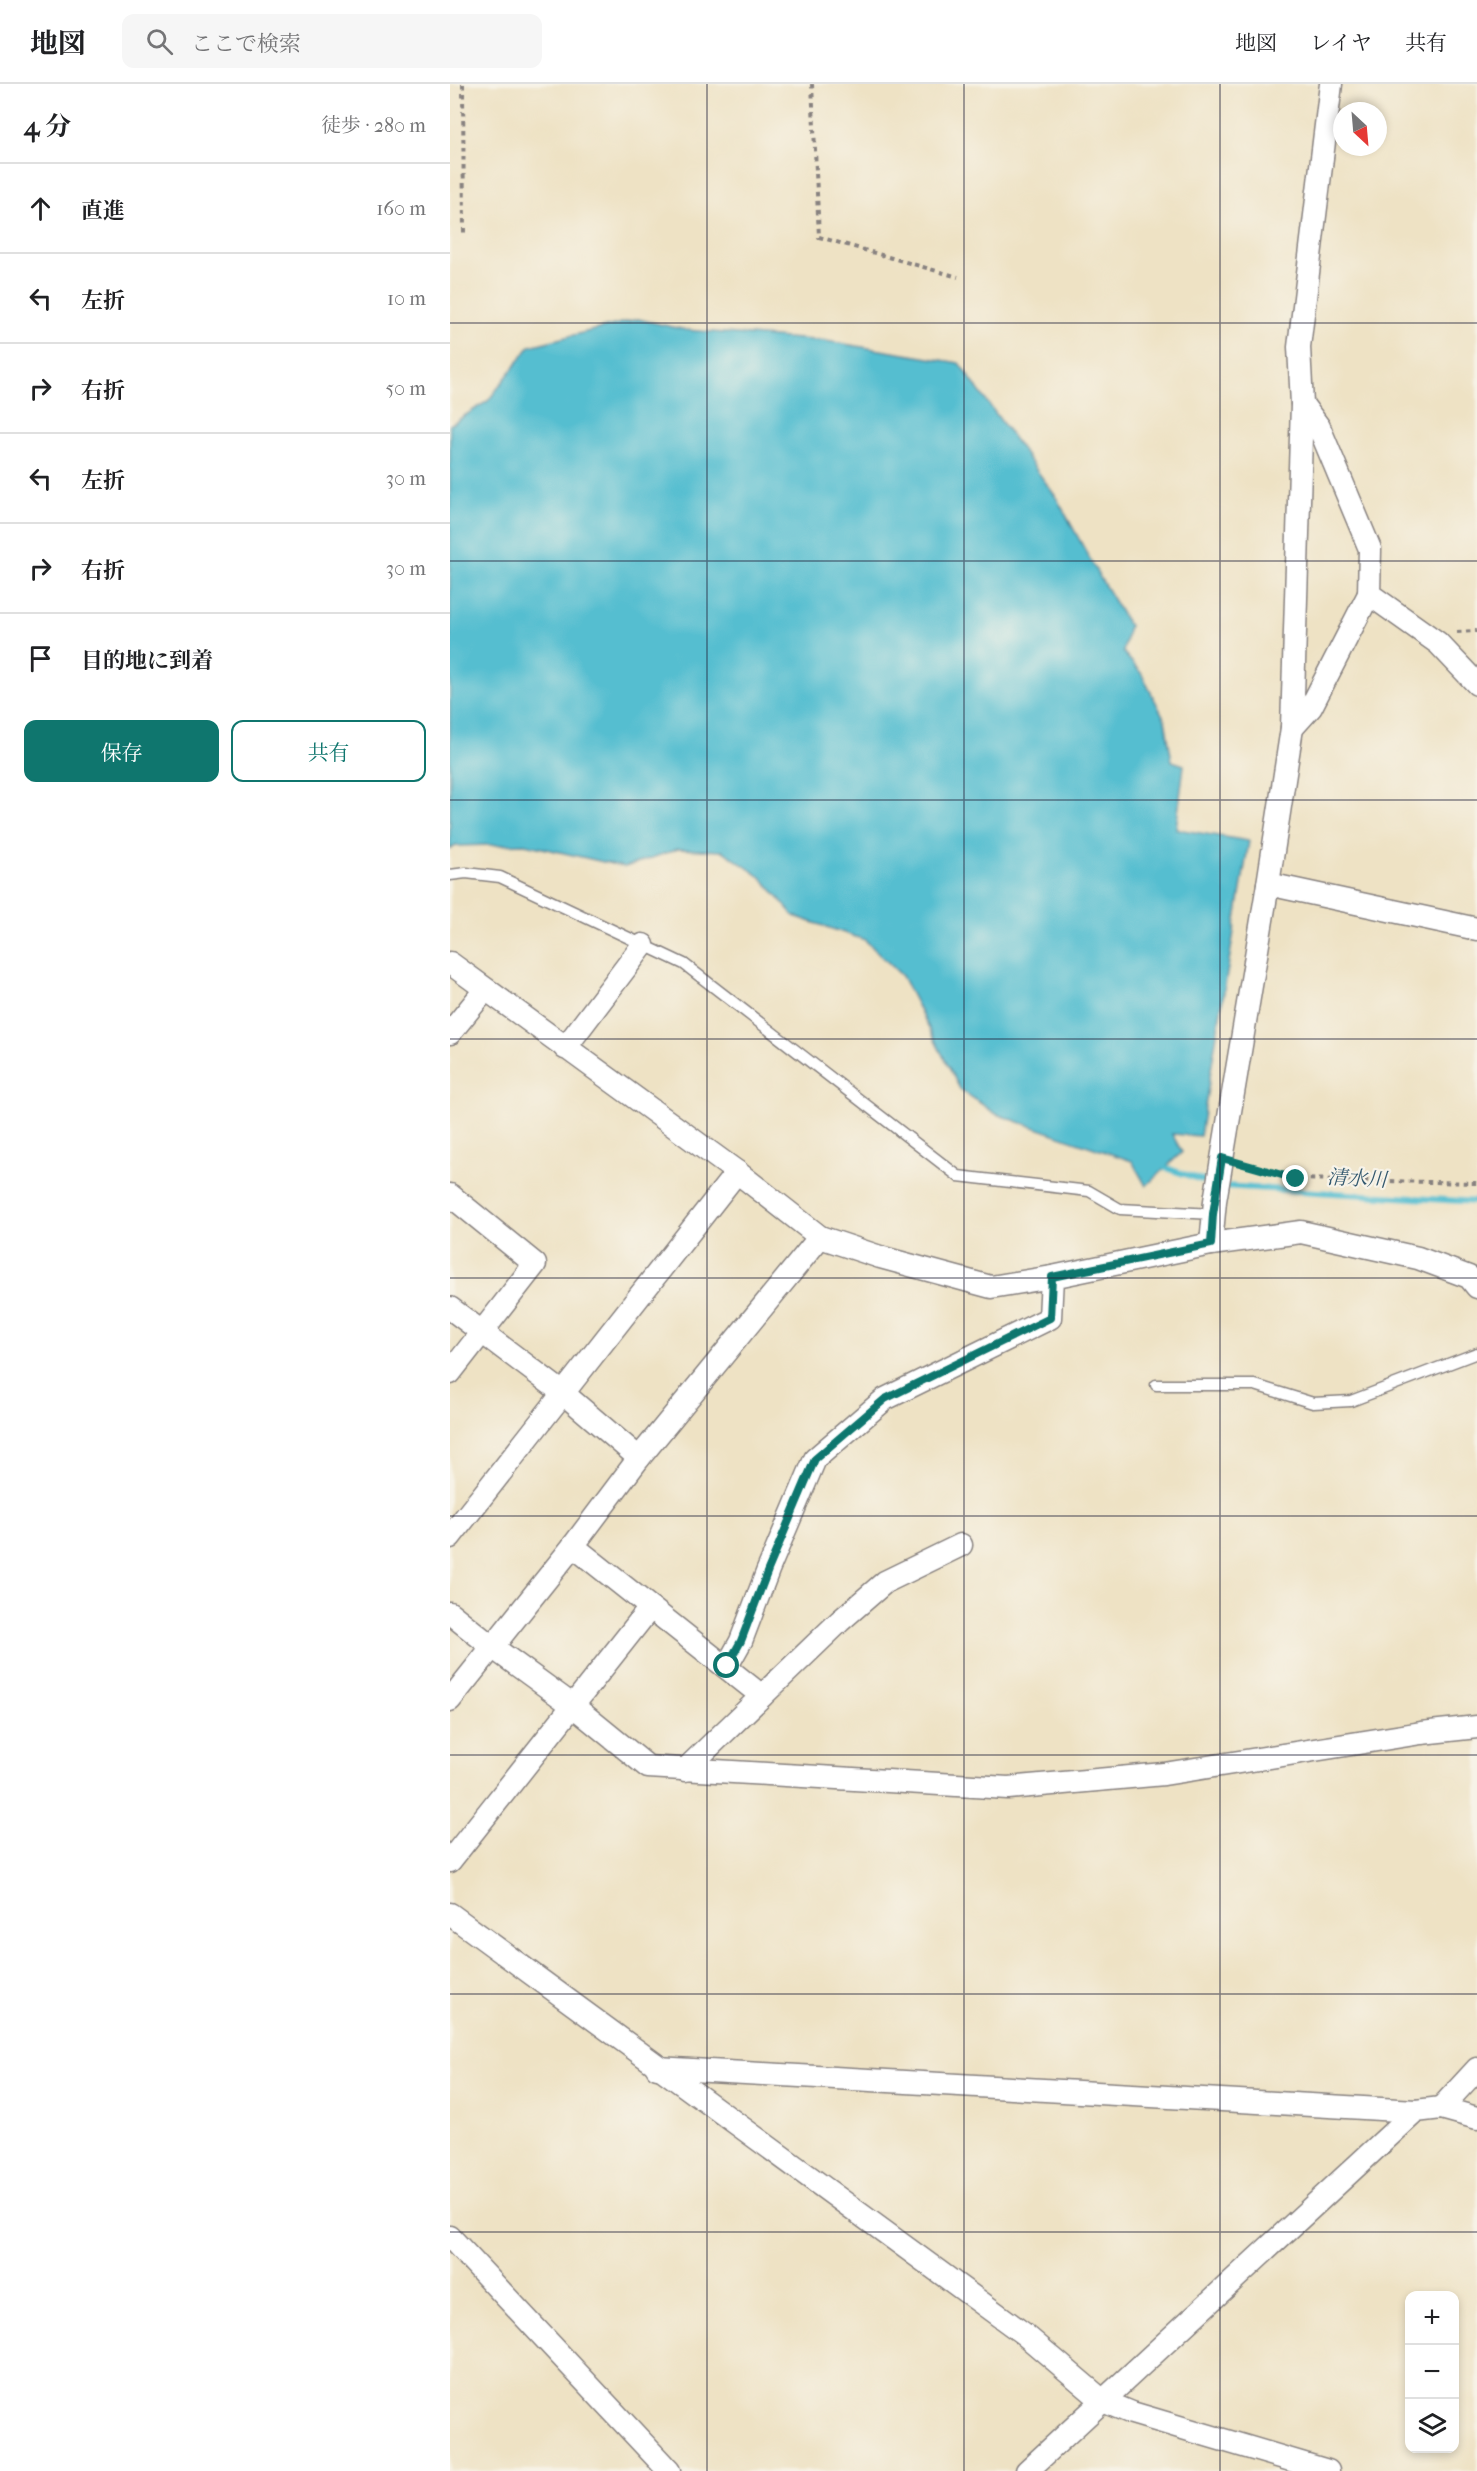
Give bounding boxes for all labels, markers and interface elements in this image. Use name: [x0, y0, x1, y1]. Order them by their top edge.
search box: [122, 14, 542, 68]
icon: search: [143, 25, 176, 58]
text: 地図: [30, 27, 86, 60]
text: ここで検索: [191, 31, 301, 57]
text: 地図: [1235, 31, 1277, 55]
text: レイヤ: [1310, 31, 1372, 55]
text: 共有: [1405, 31, 1447, 55]
north arrow: [1333, 102, 1387, 156]
text: 4 分: [24, 111, 71, 142]
text: 徒歩 · 280 m: [321, 114, 426, 137]
icon: ahead: [24, 192, 57, 225]
text: 160 m: [376, 197, 426, 220]
text: 直進: [81, 198, 125, 224]
icon: left: [24, 282, 57, 315]
text: 10 m: [387, 287, 426, 310]
text: 左折: [81, 288, 125, 314]
icon: right: [24, 372, 57, 405]
text: 50 m: [385, 377, 426, 400]
text: 右折: [81, 378, 125, 404]
icon: left: [24, 462, 57, 495]
text: 30 m: [386, 467, 426, 490]
text: 左折: [81, 468, 125, 494]
icon: right: [24, 552, 57, 585]
text: 30 m: [386, 557, 426, 580]
text: 右折: [81, 558, 125, 584]
icon: arrive: [24, 642, 57, 675]
text: 目的地に到着: [81, 648, 213, 674]
button: 保存: [24, 720, 219, 782]
button: 共有: [231, 720, 426, 782]
route end: [1282, 1165, 1308, 1191]
water label: 清水川: [1326, 1165, 1390, 1192]
route start: [713, 1652, 739, 1678]
map controls: [1405, 2291, 1459, 2453]
button: +: [1405, 2291, 1459, 2345]
button: −: [1405, 2345, 1459, 2399]
button: layers: [1405, 2399, 1459, 2453]

